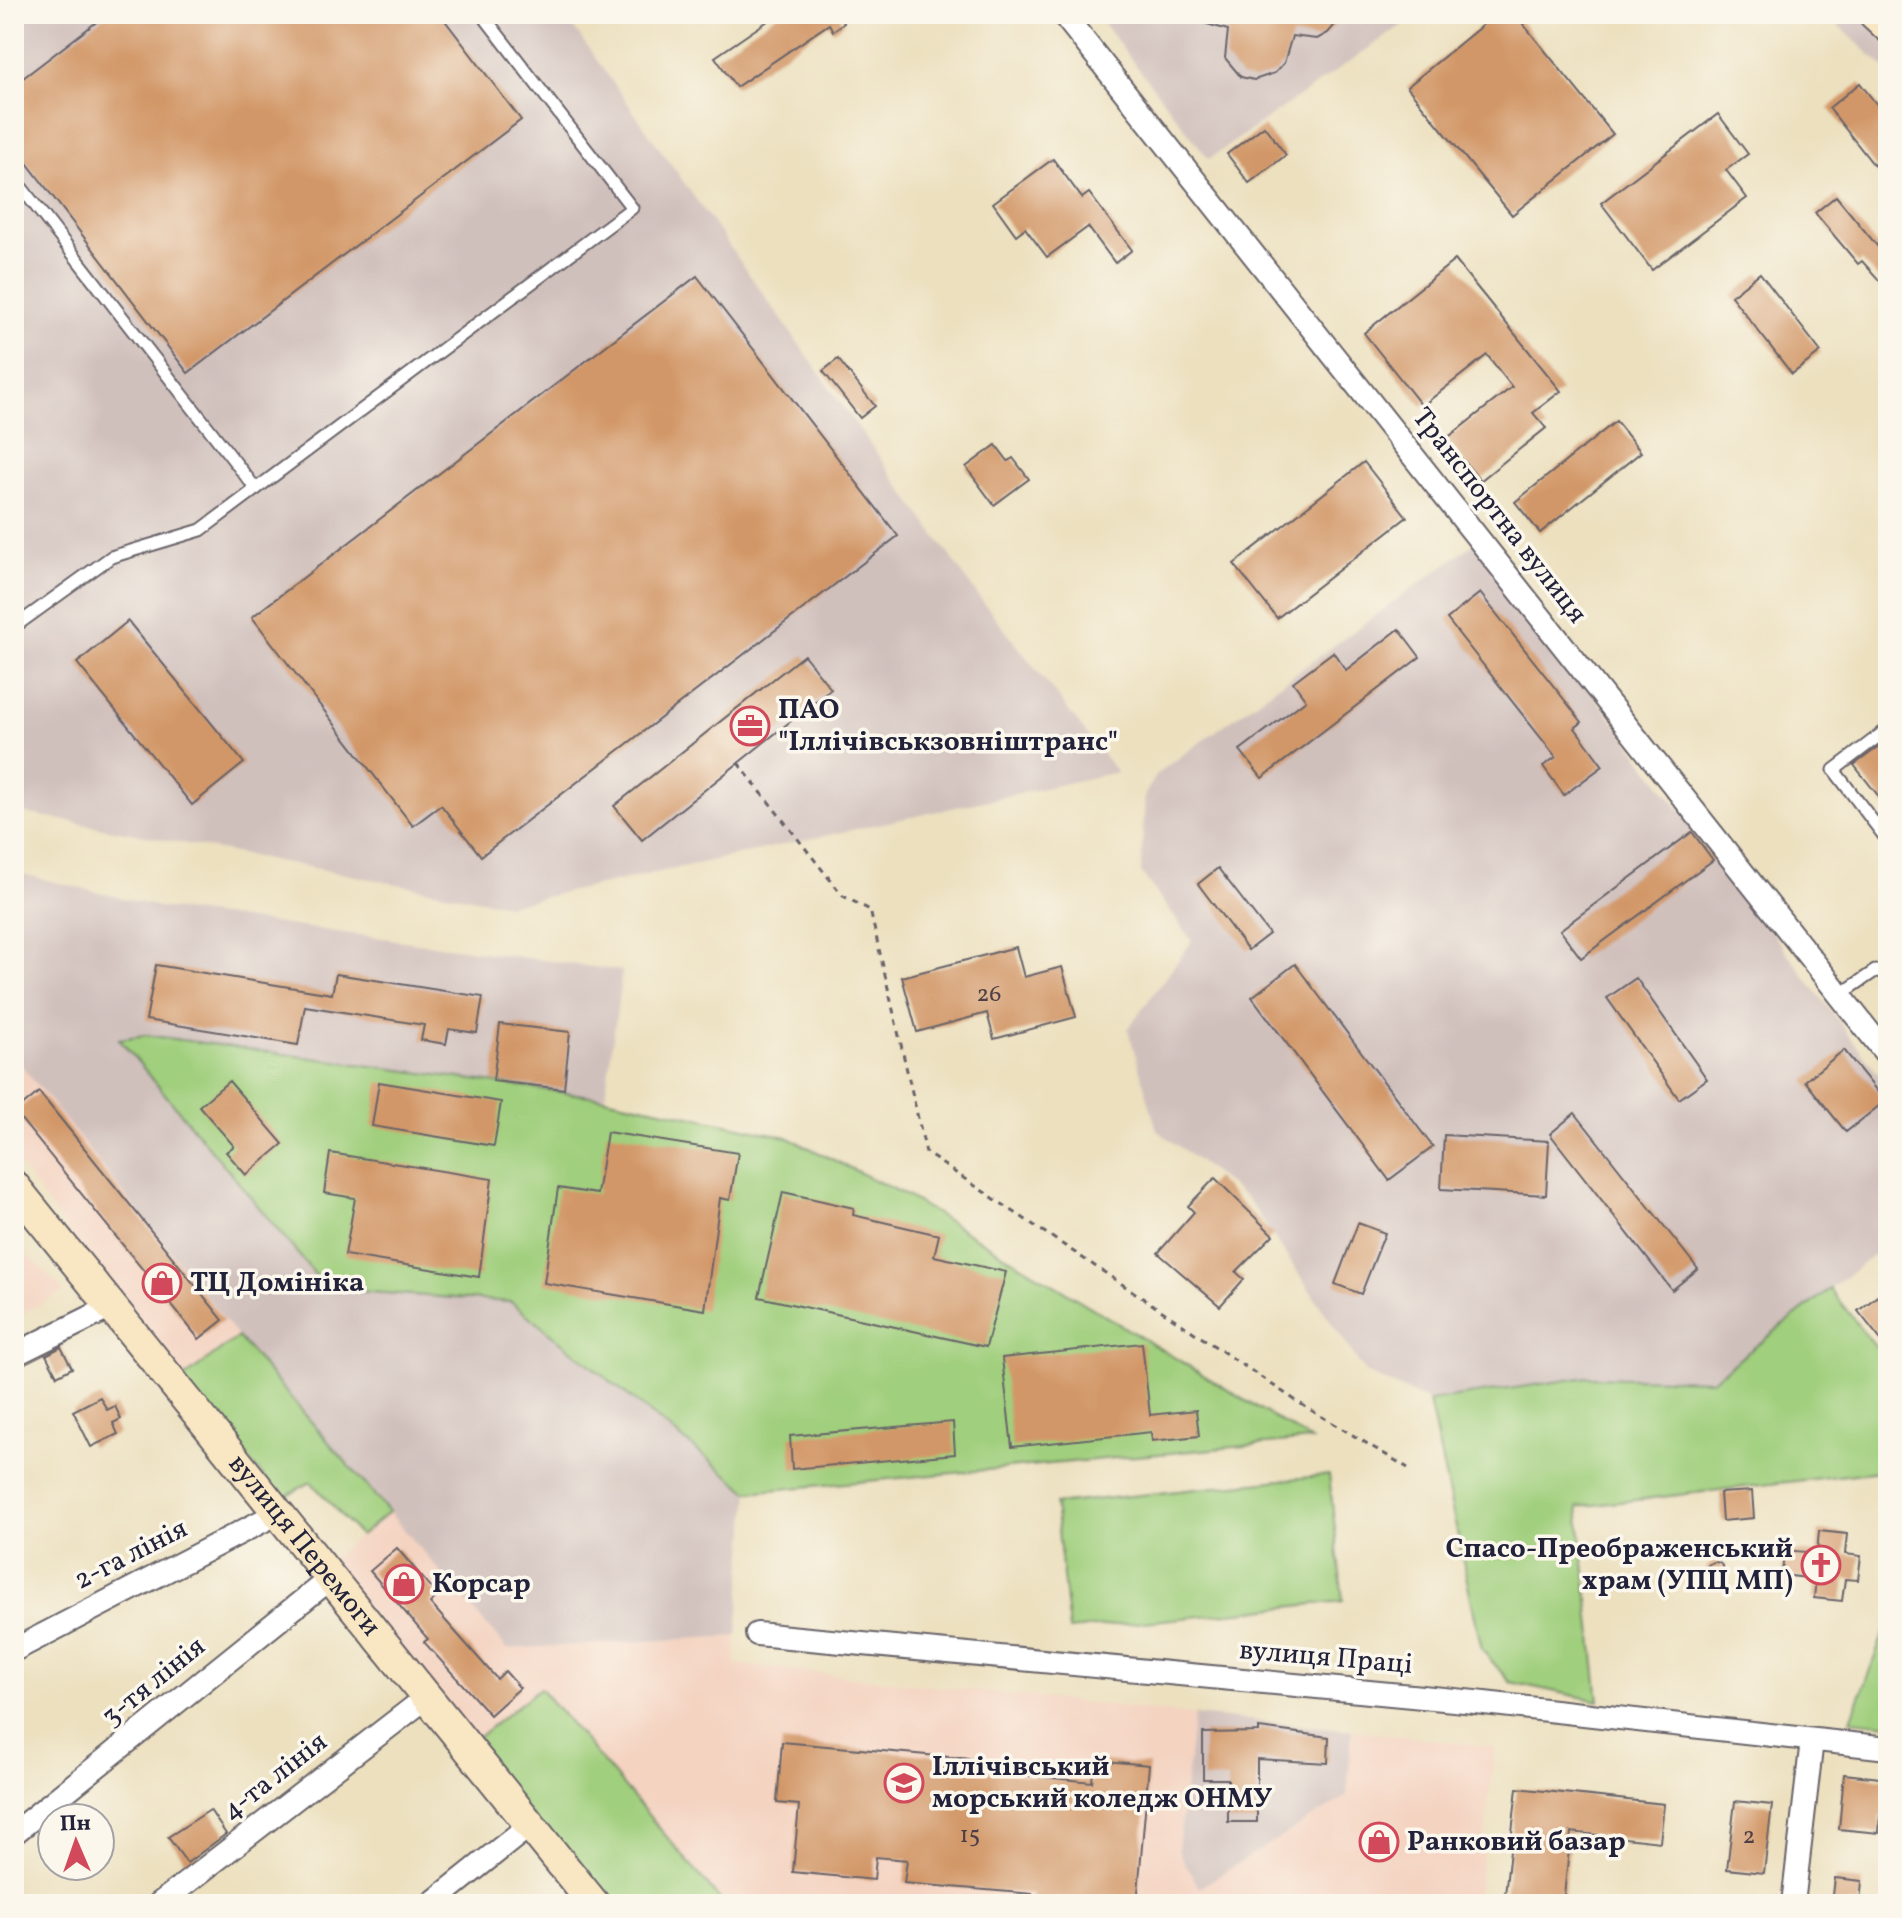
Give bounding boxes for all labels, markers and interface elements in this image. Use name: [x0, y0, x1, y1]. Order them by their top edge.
street label: Транспортна вулиця: [1402, 400, 1596, 632]
place label: ПАО "Іллічівськзовніштранс": [778, 691, 1118, 762]
office icon: ПАО "Іллічівськзовніштранс": [729, 705, 771, 747]
house number: 26: [976, 978, 1002, 1012]
shop icon: ТЦ Домініка: [141, 1262, 183, 1304]
place label: ТЦ Домініка: [190, 1264, 364, 1303]
street label: вулиця Перемоги: [219, 1446, 390, 1645]
street label: 2-га лінія: [68, 1510, 194, 1600]
place label: Спасо-Преображенський храм (УПЦ МП): [1446, 1530, 1793, 1601]
church icon: Спасо-Преображенський храм (УПЦ МП): [1800, 1544, 1842, 1586]
shop icon: Корсар: [383, 1563, 425, 1605]
place label: Корсар: [432, 1565, 531, 1604]
street label: 3-тя лінія: [94, 1628, 214, 1736]
street label: вулиця Праці: [1238, 1631, 1414, 1685]
street label: 4-та лінія: [214, 1723, 336, 1831]
place label: Іллічівський морський коледж ОНМУ: [932, 1748, 1272, 1819]
school or university icon: Іллічівський морський коледж ОНМУ: [883, 1762, 925, 1804]
north arrow: [36, 1802, 116, 1882]
text: Пн: [59, 1808, 92, 1841]
house number: 15: [960, 1819, 980, 1853]
house number: 2: [1743, 1820, 1755, 1854]
shop icon: Ранковий базар: [1358, 1821, 1400, 1863]
place label: Ранковий базар: [1407, 1823, 1626, 1862]

